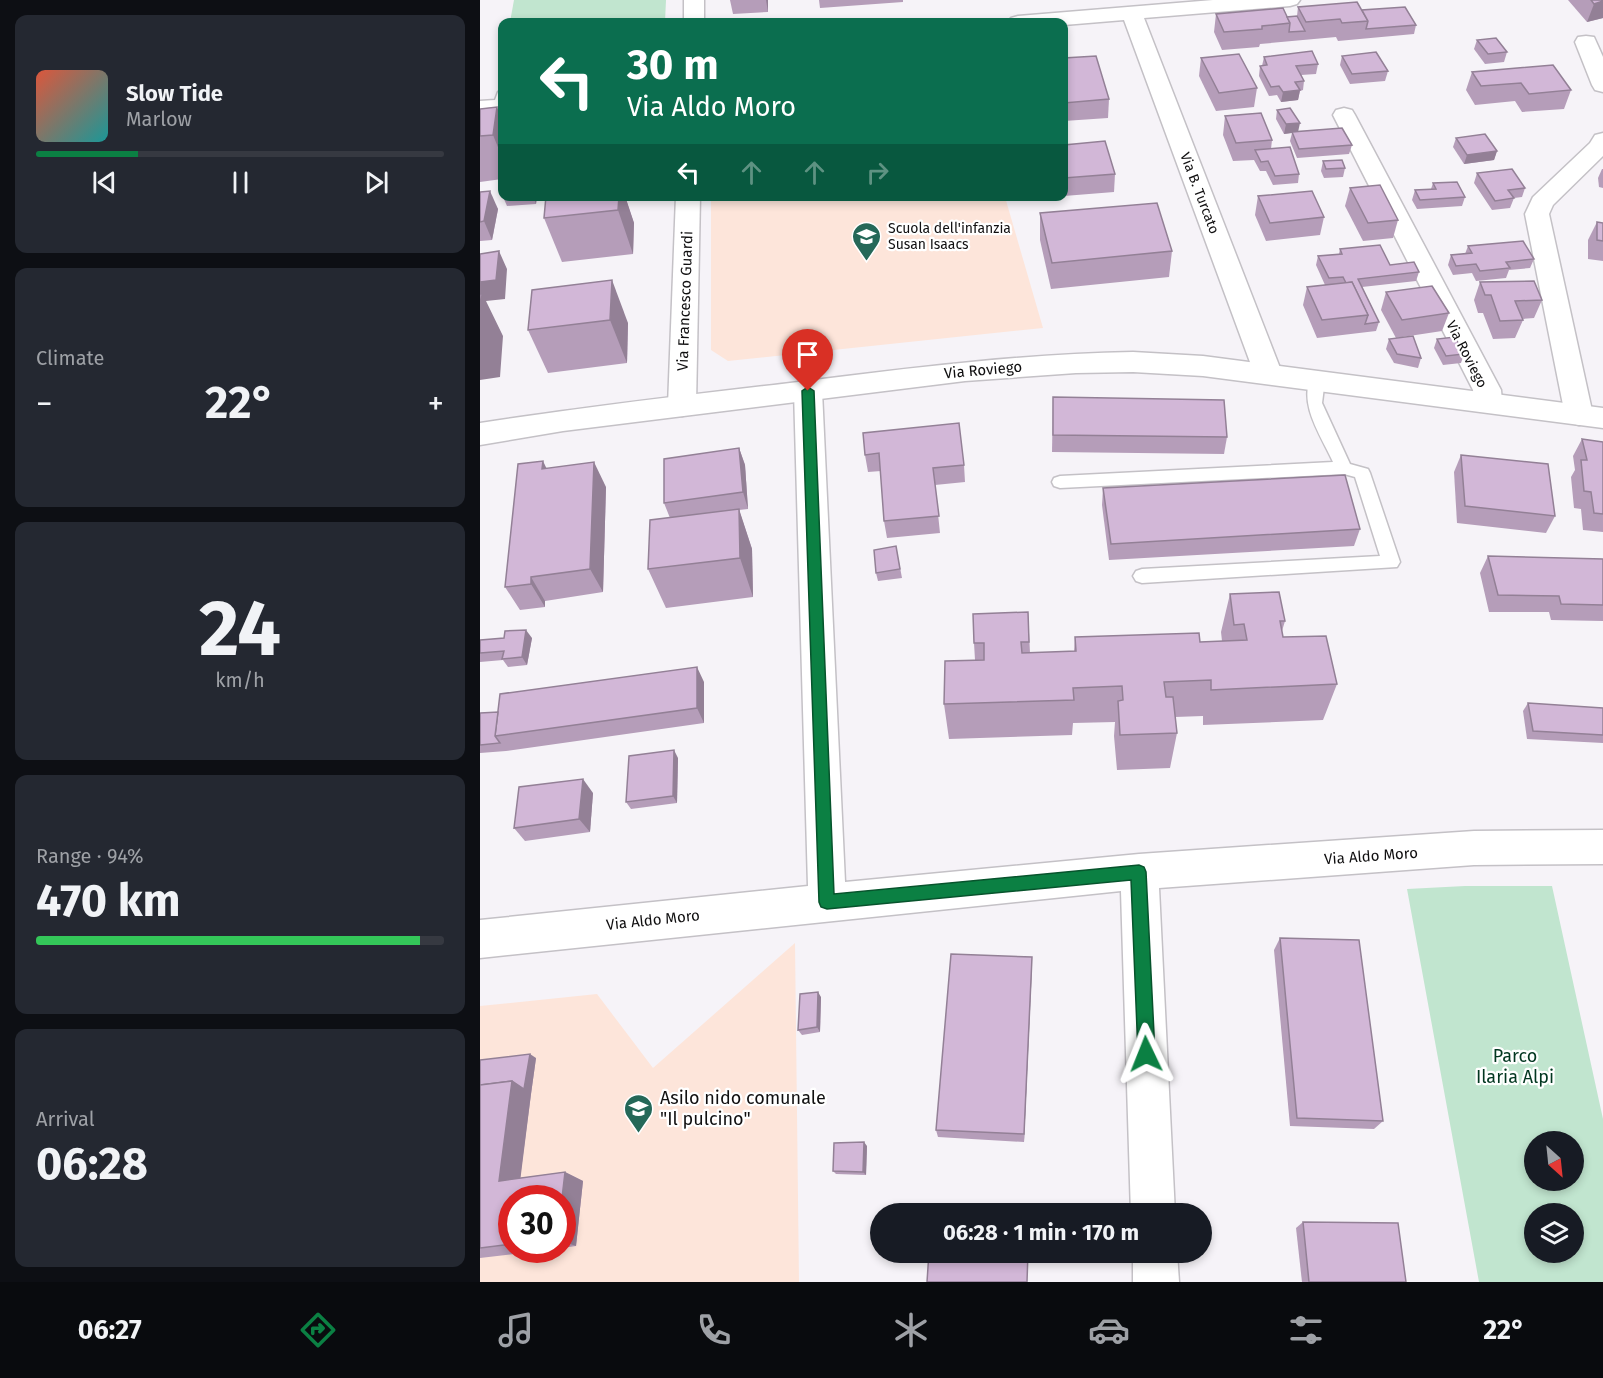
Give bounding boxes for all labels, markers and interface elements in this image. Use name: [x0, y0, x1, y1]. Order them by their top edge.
text: 30 m: [627, 40, 719, 90]
icon: left: [528, 42, 606, 120]
text: Slow Tide: [126, 80, 223, 107]
text: Via Aldo Moro: [627, 91, 796, 123]
text: Marlow: [126, 107, 192, 131]
street label: Via B. Turcato: [1176, 150, 1223, 236]
icon: left: [672, 156, 705, 189]
icon: ahead: [735, 156, 768, 189]
icon: ahead: [798, 156, 831, 189]
icon: right: [861, 156, 894, 189]
icon: previous: [88, 166, 121, 199]
icon: pause: [224, 166, 257, 199]
icon: next: [360, 166, 393, 199]
school or university icon: Scuola dell'infanzia Susan Isaacs: [851, 220, 883, 262]
place label: Scuola dell'infanzia Susan Isaacs: [888, 220, 1011, 253]
street label: Via Francesco Guardi: [674, 231, 696, 371]
street label: Via Roviego: [1442, 318, 1491, 391]
pin: [782, 329, 833, 391]
icon: arrive: [791, 338, 824, 371]
text: Climate: [36, 346, 104, 370]
street label: Via Roviego: [943, 358, 1023, 382]
text: 22°: [205, 376, 275, 430]
text: −: [36, 384, 53, 424]
text: +: [428, 384, 444, 424]
text: 24: [199, 582, 281, 676]
text: km/h: [215, 668, 265, 692]
text: Range · 94%: [36, 844, 144, 868]
street label: Via Aldo Moro: [1324, 844, 1418, 868]
text: 470 km: [36, 874, 181, 928]
street label: Via Aldo Moro: [605, 906, 701, 934]
position arrow: [1114, 1022, 1178, 1086]
park label: Parco Ilaria Alpi: [1476, 1045, 1554, 1088]
place label: Asilo nido comunale "Il pulcino": [660, 1087, 826, 1130]
school or university icon: Asilo nido comunale "Il pulcino": [623, 1092, 655, 1134]
text: Arrival: [36, 1107, 95, 1131]
north arrow: [1524, 1131, 1584, 1191]
map controls: [1524, 1131, 1584, 1263]
text: 06:28: [36, 1137, 148, 1191]
speed limit sign: 30: [498, 1185, 576, 1263]
button: layers: [1524, 1203, 1584, 1263]
text: 06:28 · 1 min · 170 m: [943, 1219, 1139, 1246]
icon: directions: [297, 1309, 339, 1351]
icon: music: [495, 1309, 537, 1351]
icon: phone: [693, 1309, 735, 1351]
icon: climate: [890, 1309, 932, 1351]
icon: car: [1088, 1309, 1130, 1351]
icon: filters: [1285, 1309, 1327, 1351]
text: 06:27: [78, 1314, 142, 1346]
text: 22°: [1483, 1314, 1525, 1346]

